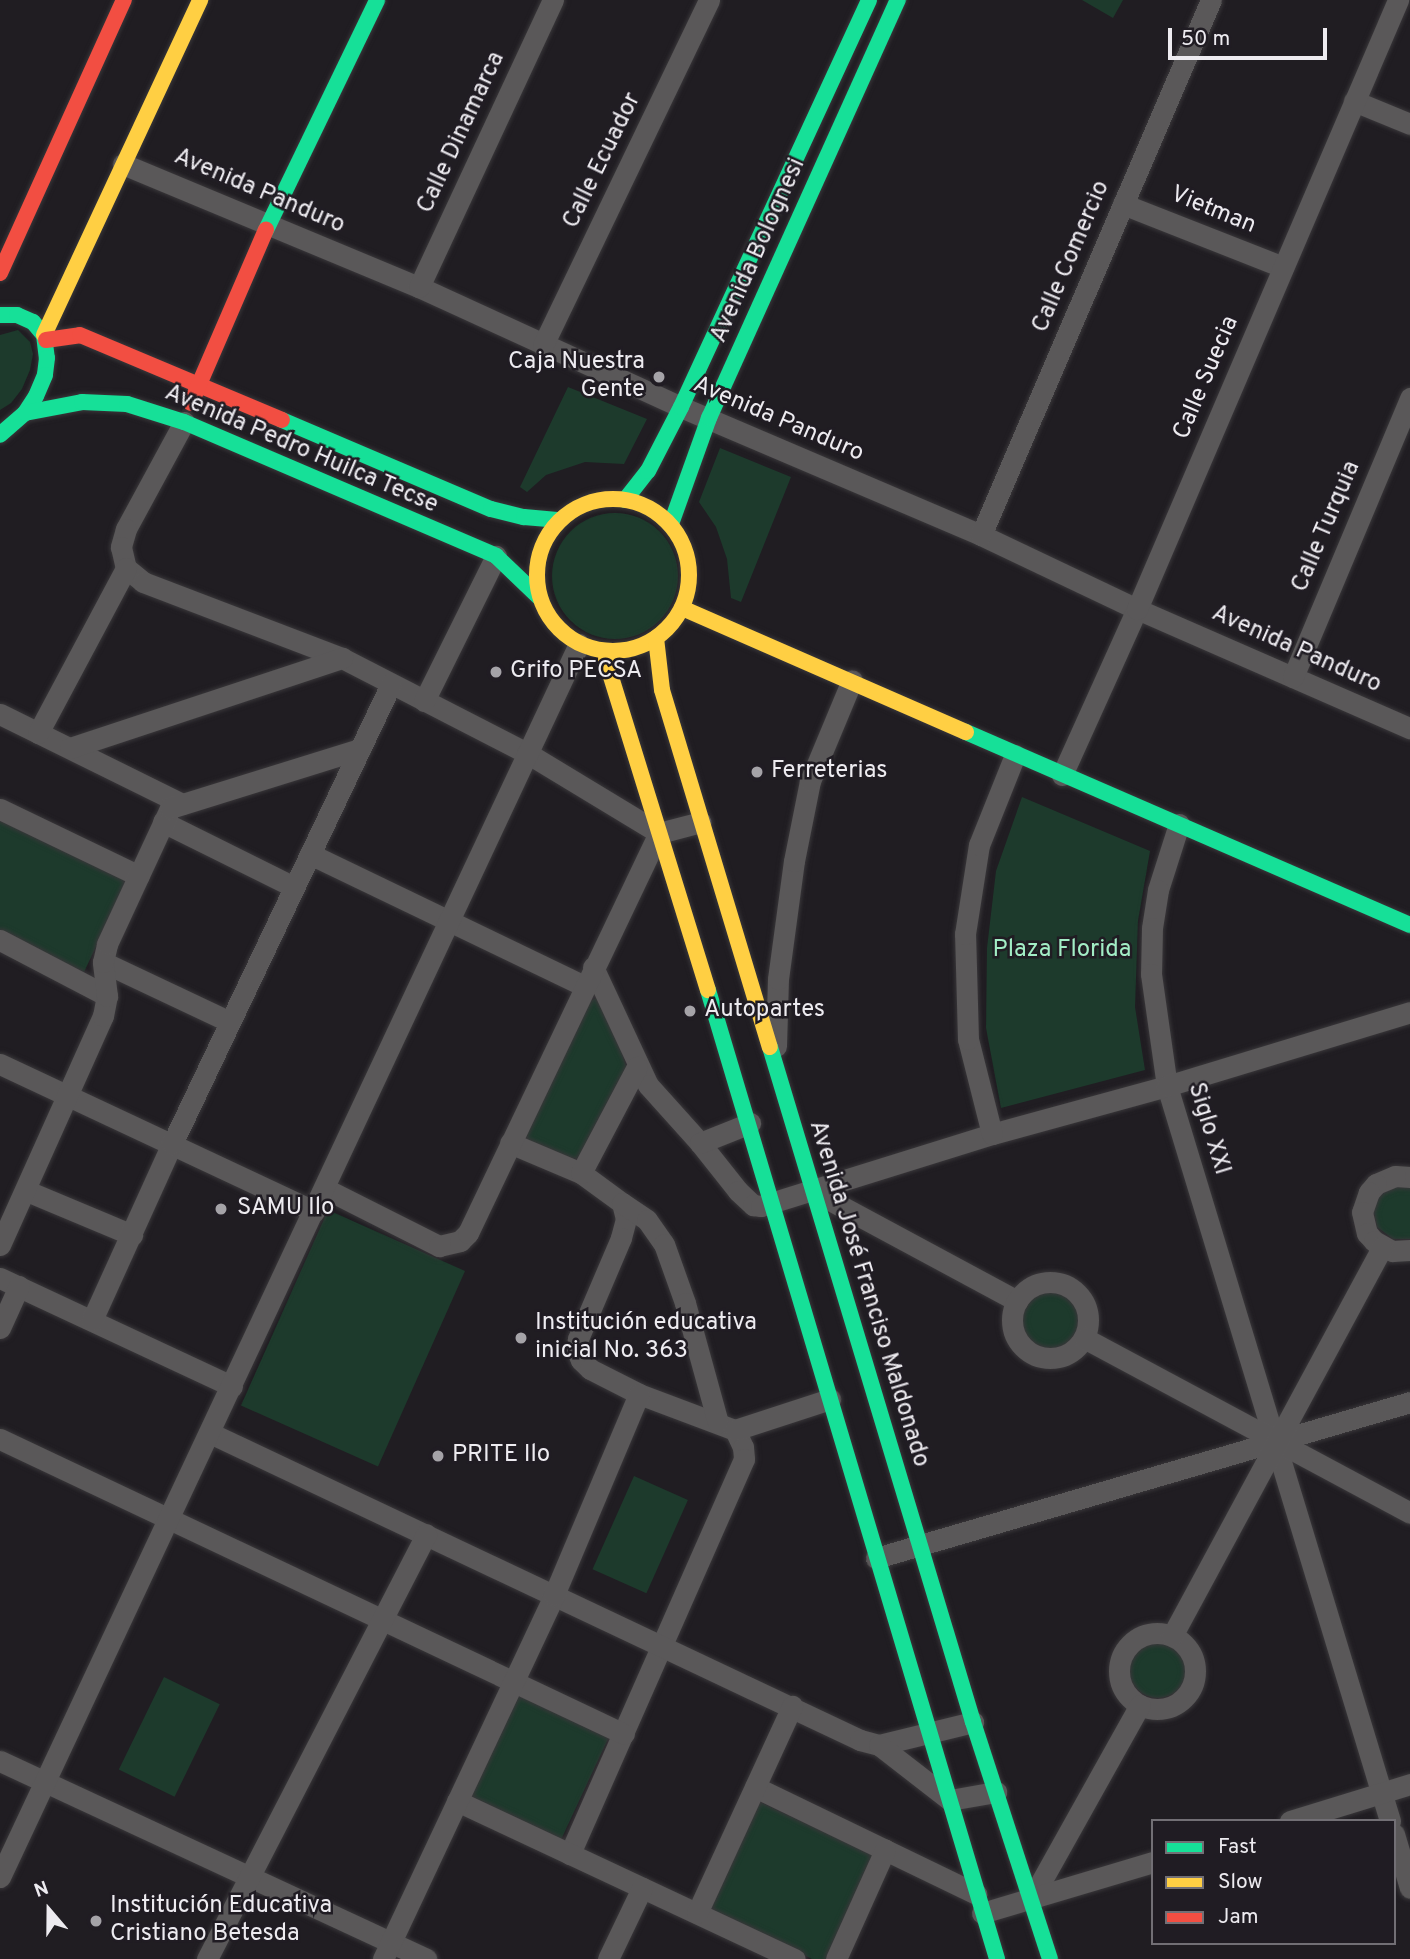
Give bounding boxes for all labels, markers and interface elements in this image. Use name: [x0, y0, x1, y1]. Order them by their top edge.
scale bar: [1172, 14, 1331, 58]
text: 50 m: [1181, 26, 1230, 53]
street label: Calle Dinamarca: [412, 48, 512, 218]
street label: Calle Ecuador: [558, 88, 648, 234]
street label: Avenida Panduro: [169, 143, 349, 241]
street label: Avenida Bolognesi: [705, 154, 813, 348]
street label: Calle Comercio: [1027, 177, 1117, 337]
street label: Vietman: [1166, 181, 1260, 241]
street label: Calle Suecia: [1168, 312, 1246, 444]
place label: Caja Nuestra Gente: [508, 349, 645, 405]
marker: Caja Nuestra Gente: [651, 369, 667, 385]
street label: Avenida Panduro: [688, 371, 868, 469]
street label: Avenida Pedro Huilca Tecse: [160, 379, 442, 521]
street label: Calle Turquia: [1286, 457, 1368, 597]
street label: Avenida Panduro: [1207, 600, 1385, 700]
place label: Grifo PECSA: [510, 658, 642, 686]
marker: Grifo PECSA: [488, 664, 504, 680]
place label: Ferreterias: [771, 758, 888, 786]
marker: Ferreterias: [749, 764, 765, 780]
park label: Plaza Florida: [993, 937, 1131, 965]
place label: Autopartes: [704, 997, 825, 1025]
marker: Autopartes: [682, 1003, 698, 1019]
street label: Siglo XXI: [1180, 1079, 1236, 1179]
street label: Avenida José Franciso Maldonado: [801, 1117, 935, 1471]
place label: SAMU Ilo: [237, 1195, 334, 1223]
marker: SAMU Ilo: [211, 1199, 231, 1219]
place label: Institución educativa inicial No. 363: [535, 1310, 757, 1366]
marker: Institución educativa inicial No. 363: [513, 1330, 529, 1346]
place label: PRITE Ilo: [452, 1442, 550, 1470]
marker: PRITE Ilo: [430, 1448, 446, 1464]
legend: [1151, 1819, 1396, 1945]
text: Fast: [1218, 1834, 1257, 1861]
text: Slow: [1218, 1869, 1263, 1896]
north arrow: [14, 1875, 84, 1945]
text: N: [31, 1877, 52, 1904]
place label: Institución Educativa Cristiano Betesda: [110, 1893, 332, 1949]
text: Jam: [1218, 1904, 1259, 1931]
marker: Institución Educativa Cristiano Betesda: [88, 1913, 104, 1929]

